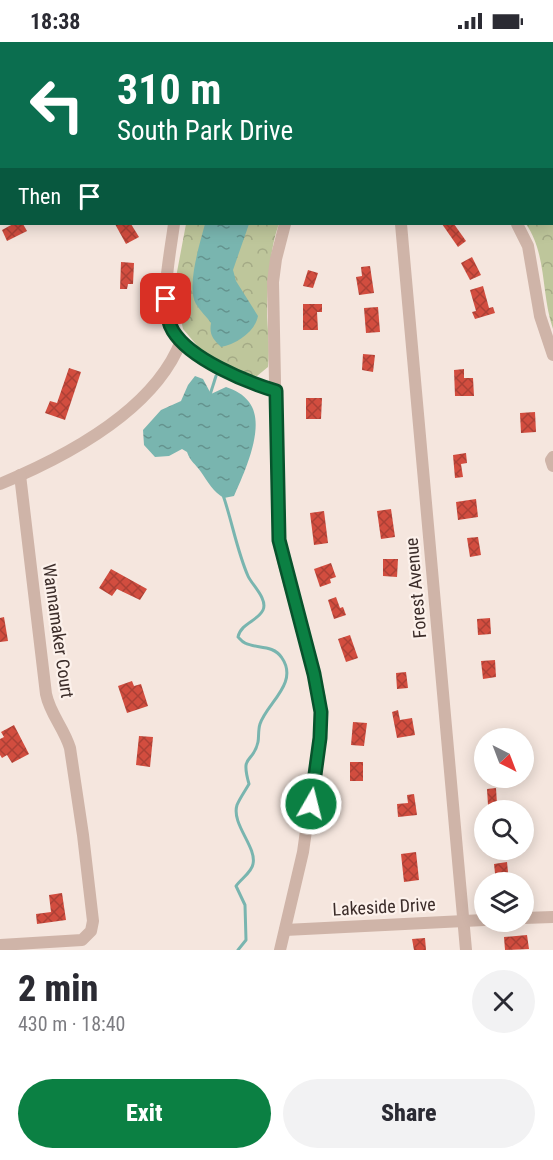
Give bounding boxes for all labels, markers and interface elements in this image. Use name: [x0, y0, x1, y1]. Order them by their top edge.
text: 18:38: [30, 9, 81, 34]
text: 310 m: [117, 65, 222, 114]
icon: left: [18, 66, 96, 144]
text: South Park Drive: [117, 115, 293, 147]
icon: arrive: [73, 180, 106, 213]
text: Then: [18, 184, 61, 209]
pin: [140, 273, 191, 324]
icon: arrive: [149, 282, 182, 315]
street label: Forest Avenue: [401, 537, 430, 639]
street label: Wannamaker Court: [39, 562, 78, 699]
north arrow: [474, 728, 534, 788]
map controls: [474, 728, 534, 932]
position arrow: [279, 772, 343, 836]
button: search: [474, 800, 534, 860]
button: layers: [474, 872, 534, 932]
street label: Lakeside Drive: [332, 893, 436, 920]
text: 2 min: [18, 968, 98, 1010]
button: close: [472, 970, 535, 1033]
text: 430 m · 18:40: [18, 1012, 125, 1036]
button: Exit: [18, 1079, 271, 1148]
button: Share: [283, 1079, 535, 1148]

